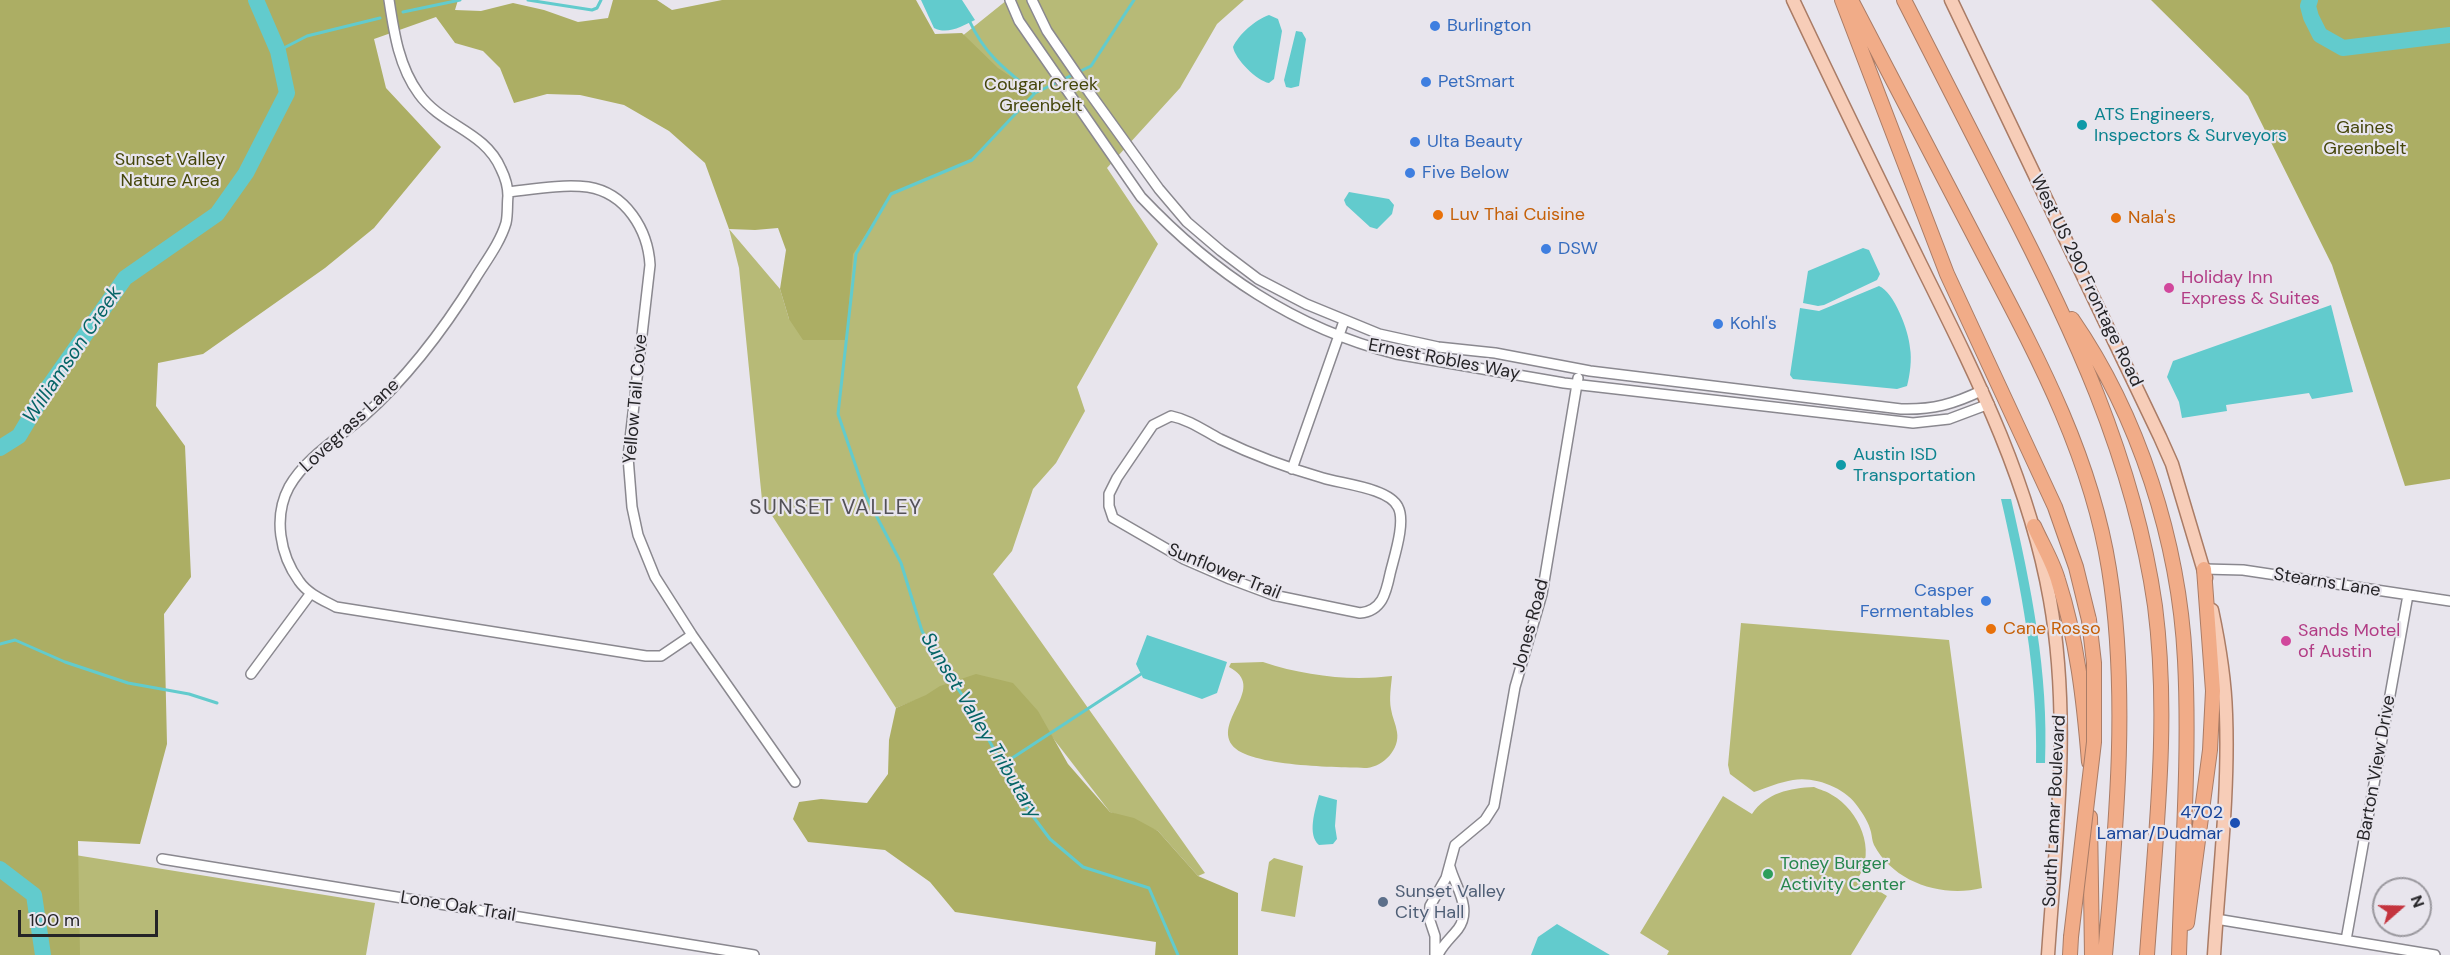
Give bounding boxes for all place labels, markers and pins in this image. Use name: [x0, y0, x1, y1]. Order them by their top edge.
place label: Burlington: [1447, 15, 1531, 37]
marker: Burlington: [1428, 19, 1442, 33]
place label: PetSmart: [1438, 71, 1515, 93]
marker: PetSmart: [1419, 75, 1433, 89]
place label: ATS Engineers, Inspectors & Surveyors: [2094, 104, 2287, 146]
marker: ATS Engineers, Inspectors & Surveyors: [2075, 118, 2089, 132]
place label: Ulta Beauty: [1427, 131, 1523, 153]
marker: Ulta Beauty: [1408, 135, 1422, 149]
place label: Five Below: [1422, 162, 1509, 184]
marker: Five Below: [1403, 166, 1417, 180]
place label: Luv Thai Cuisine: [1450, 204, 1585, 226]
place label: Nala's: [2128, 207, 2176, 229]
marker: Luv Thai Cuisine: [1431, 208, 1445, 222]
marker: Nala's: [2109, 211, 2123, 225]
place label: DSW: [1558, 238, 1598, 260]
marker: DSW: [1539, 242, 1553, 256]
place label: Holiday Inn Express & Suites: [2181, 267, 2320, 310]
marker: Holiday Inn Express & Suites: [2162, 281, 2176, 295]
place label: Kohl's: [1730, 313, 1777, 335]
marker: Kohl's: [1711, 317, 1725, 331]
place label: Austin ISD Transportation: [1853, 444, 1975, 486]
marker: Austin ISD Transportation: [1834, 458, 1848, 472]
place label: Casper Fermentables: [1860, 580, 1974, 622]
marker: Casper Fermentables: [1979, 594, 1993, 608]
place label: Cane Rosso: [2003, 618, 2101, 640]
place label: Sands Motel of Austin: [2298, 620, 2400, 662]
marker: Cane Rosso: [1984, 622, 1998, 636]
marker: Sands Motel of Austin: [2279, 634, 2293, 648]
place label: 4702 Lamar/Dudmar: [2097, 802, 2223, 844]
marker: 4702 Lamar/Dudmar: [2228, 816, 2242, 830]
place label: Toney Burger Activity Center: [1780, 853, 1906, 896]
marker: Toney Burger Activity Center: [1761, 867, 1775, 881]
place label: Sunset Valley City Hall: [1395, 881, 1506, 924]
marker: Sunset Valley City Hall: [1376, 895, 1390, 909]

